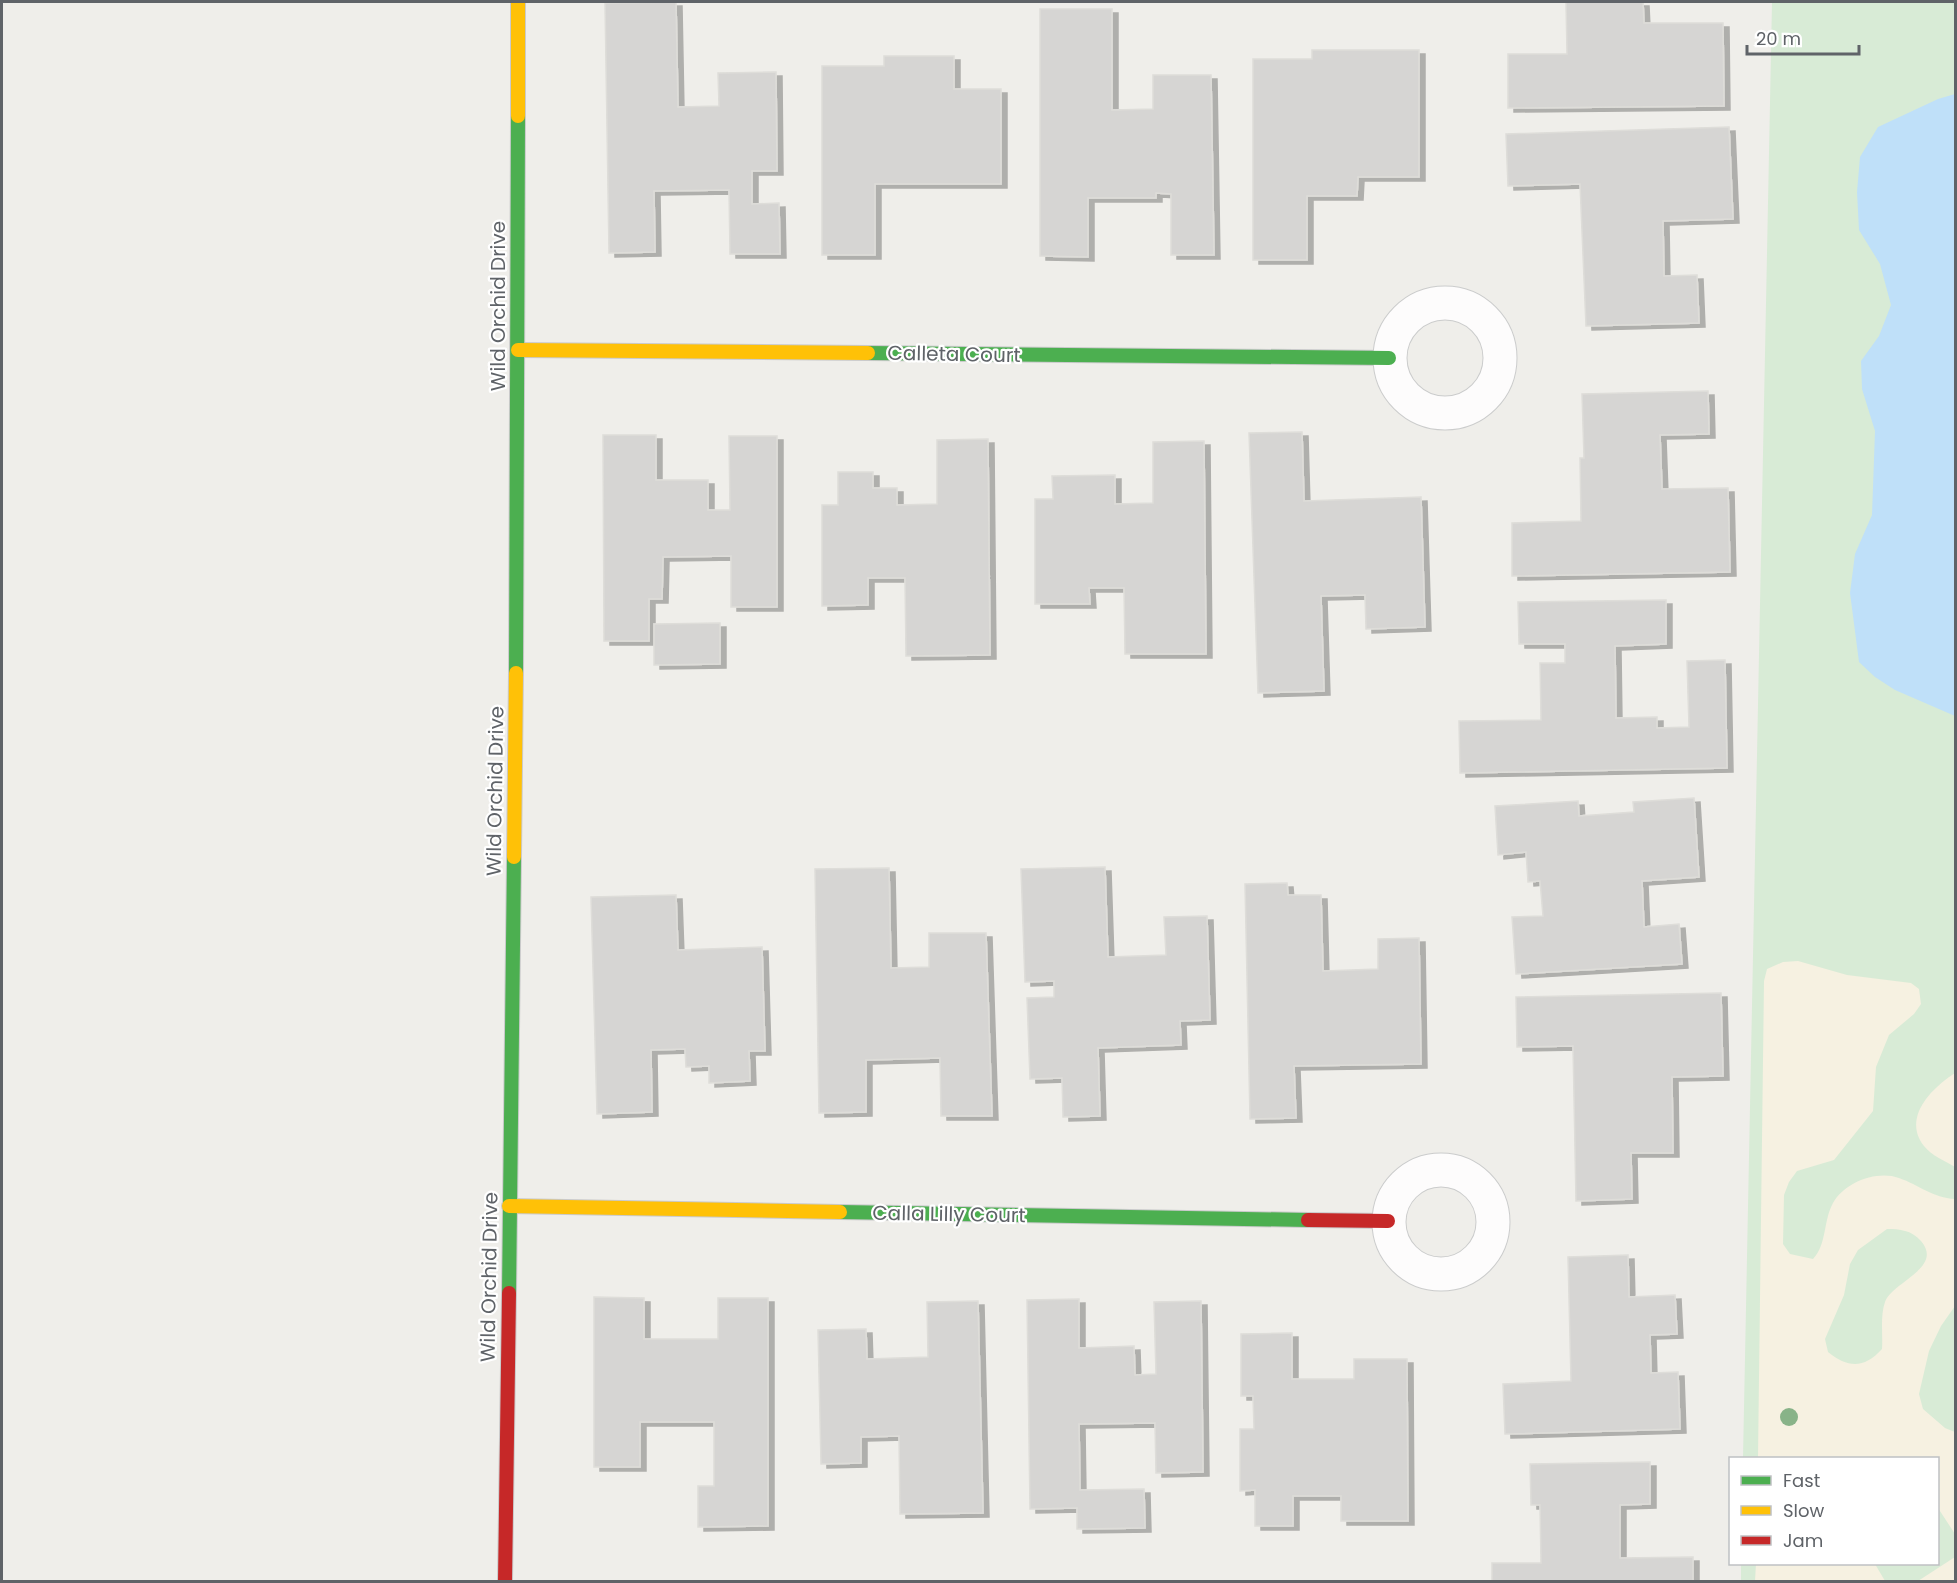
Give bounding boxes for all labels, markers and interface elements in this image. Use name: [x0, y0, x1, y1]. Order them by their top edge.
scale bar: [1747, 18, 1860, 56]
text: 20 m: [1756, 26, 1801, 51]
street label: Wild Orchid Drive: [484, 221, 512, 391]
street label: Calleta Court: [887, 339, 1021, 369]
street label: Wild Orchid Drive: [480, 706, 510, 876]
street label: Wild Orchid Drive: [474, 1192, 504, 1362]
street label: Calla Lilly Court: [872, 1199, 1026, 1229]
legend: [1729, 1457, 1939, 1565]
text: Fast: [1783, 1468, 1820, 1493]
text: Slow: [1783, 1498, 1825, 1523]
text: Jam: [1783, 1528, 1823, 1553]

